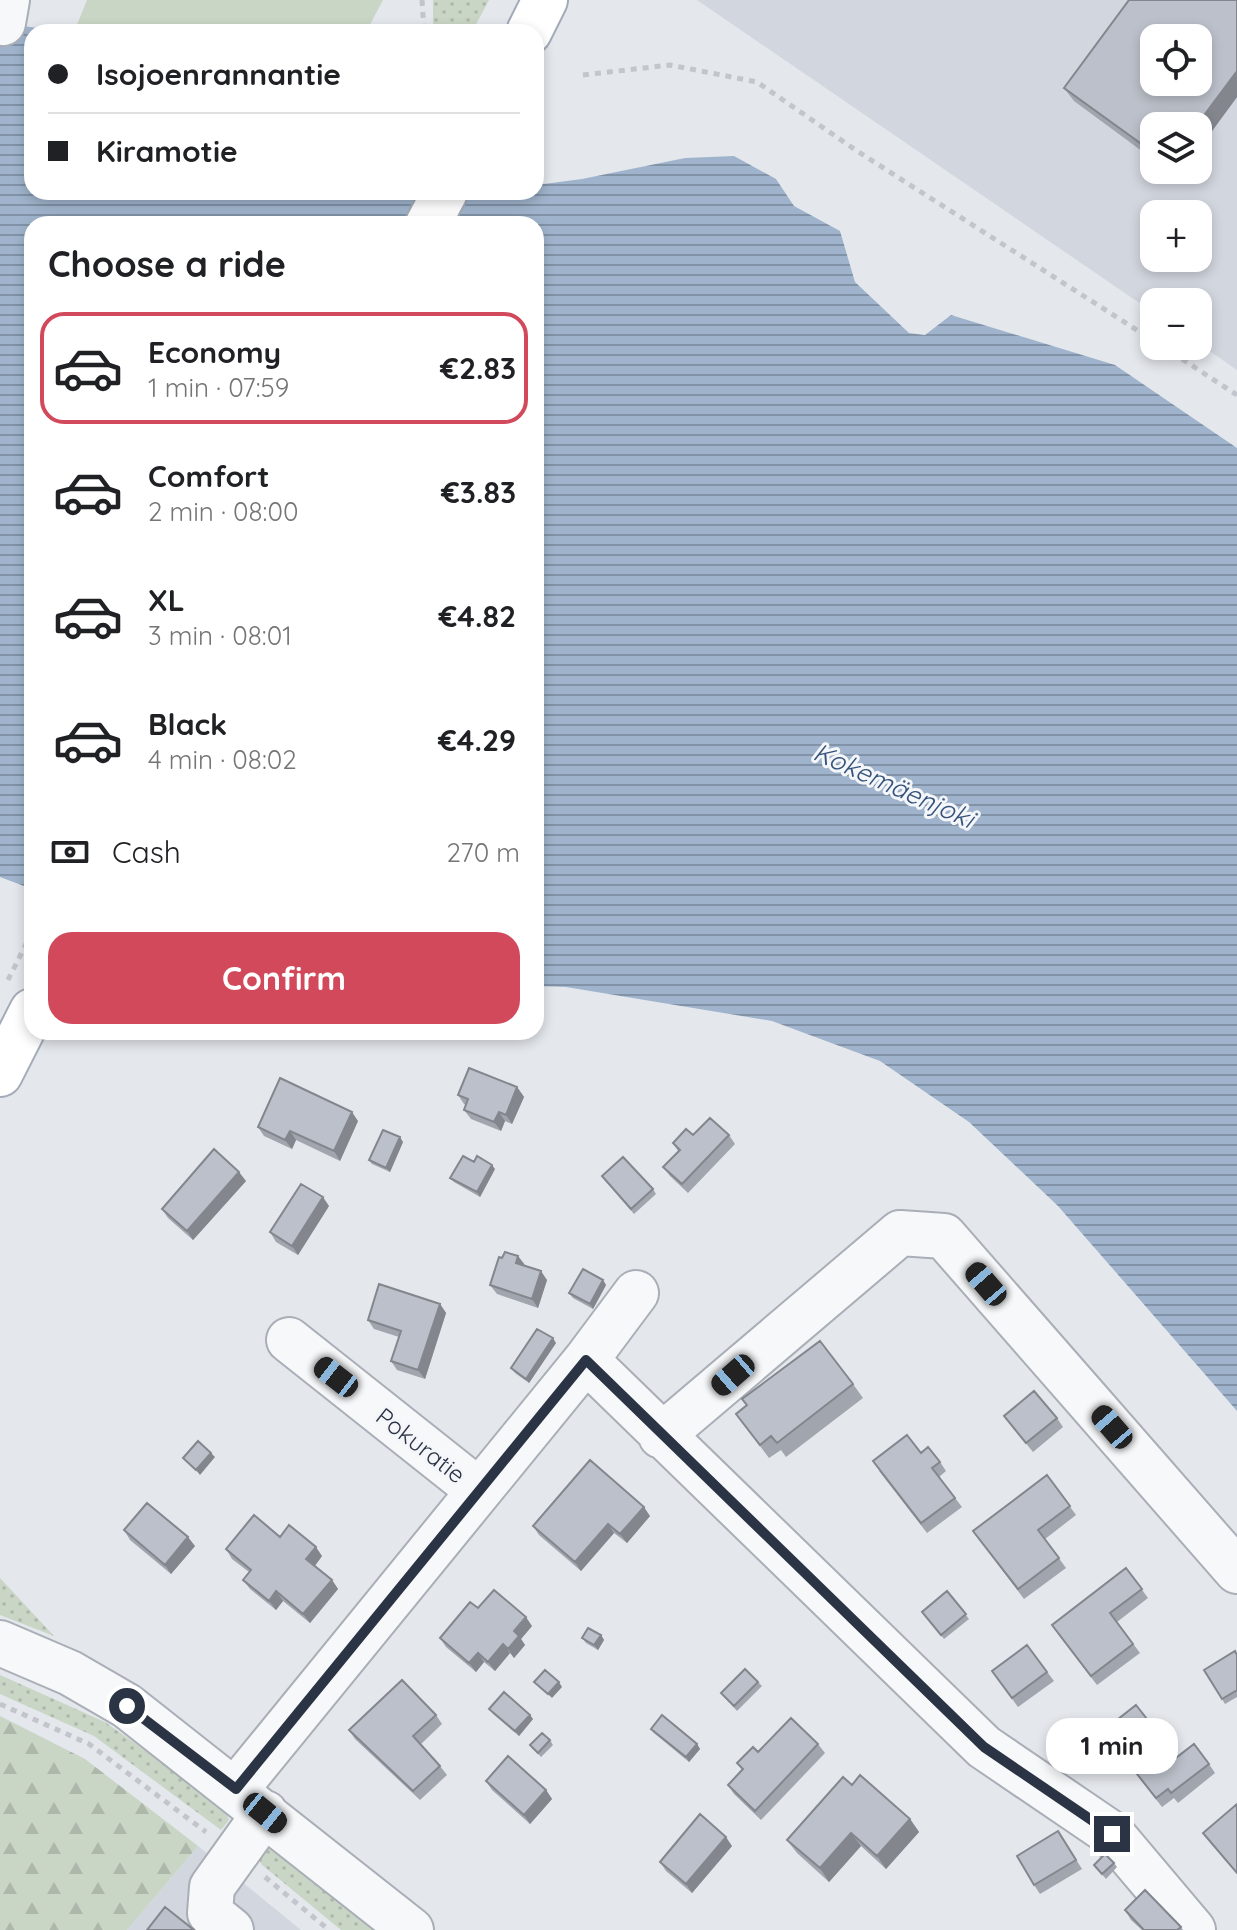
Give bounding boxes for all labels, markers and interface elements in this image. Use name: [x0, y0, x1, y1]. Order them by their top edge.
map controls: [1140, 24, 1212, 360]
button: locate: [1140, 24, 1212, 96]
text: Isojoenrannantie: [96, 55, 341, 93]
button: layers: [1140, 112, 1212, 184]
text: Kiramotie: [96, 132, 238, 170]
button: +: [1140, 200, 1212, 272]
text: Choose a ride: [48, 241, 286, 286]
button: −: [1140, 288, 1212, 360]
icon: car: [52, 332, 124, 404]
text: Economy: [148, 333, 281, 371]
text: €2.83: [440, 349, 516, 387]
text: 1 min · 07:59: [148, 371, 289, 404]
icon: car: [52, 456, 124, 528]
text: Comfort: [148, 457, 269, 495]
text: €3.83: [441, 473, 516, 511]
text: 2 min · 08:00: [148, 495, 298, 528]
icon: car: [52, 580, 124, 652]
text: XL: [148, 581, 185, 619]
text: €4.82: [439, 597, 516, 635]
text: 3 min · 08:01: [148, 619, 292, 652]
icon: car: [52, 704, 124, 776]
text: Black: [148, 705, 227, 743]
text: €4.29: [438, 721, 516, 759]
water label: Kokemäenjoki: [809, 735, 982, 836]
text: 4 min · 08:02: [148, 743, 297, 776]
icon: cash: [48, 830, 92, 874]
text: Cash: [112, 833, 181, 871]
text: 270 m: [446, 836, 520, 869]
button: Confirm: [48, 932, 520, 1024]
car: [961, 1258, 1011, 1310]
car: [707, 1350, 759, 1400]
car: [310, 1353, 362, 1401]
street label: Pokuratie: [370, 1401, 472, 1489]
car: [1087, 1401, 1137, 1453]
route start: [109, 1688, 145, 1724]
callout: 1 min: [1046, 1718, 1178, 1774]
text: 1 min: [1081, 1729, 1144, 1762]
car: [239, 1789, 291, 1837]
route end: [1094, 1816, 1130, 1852]

